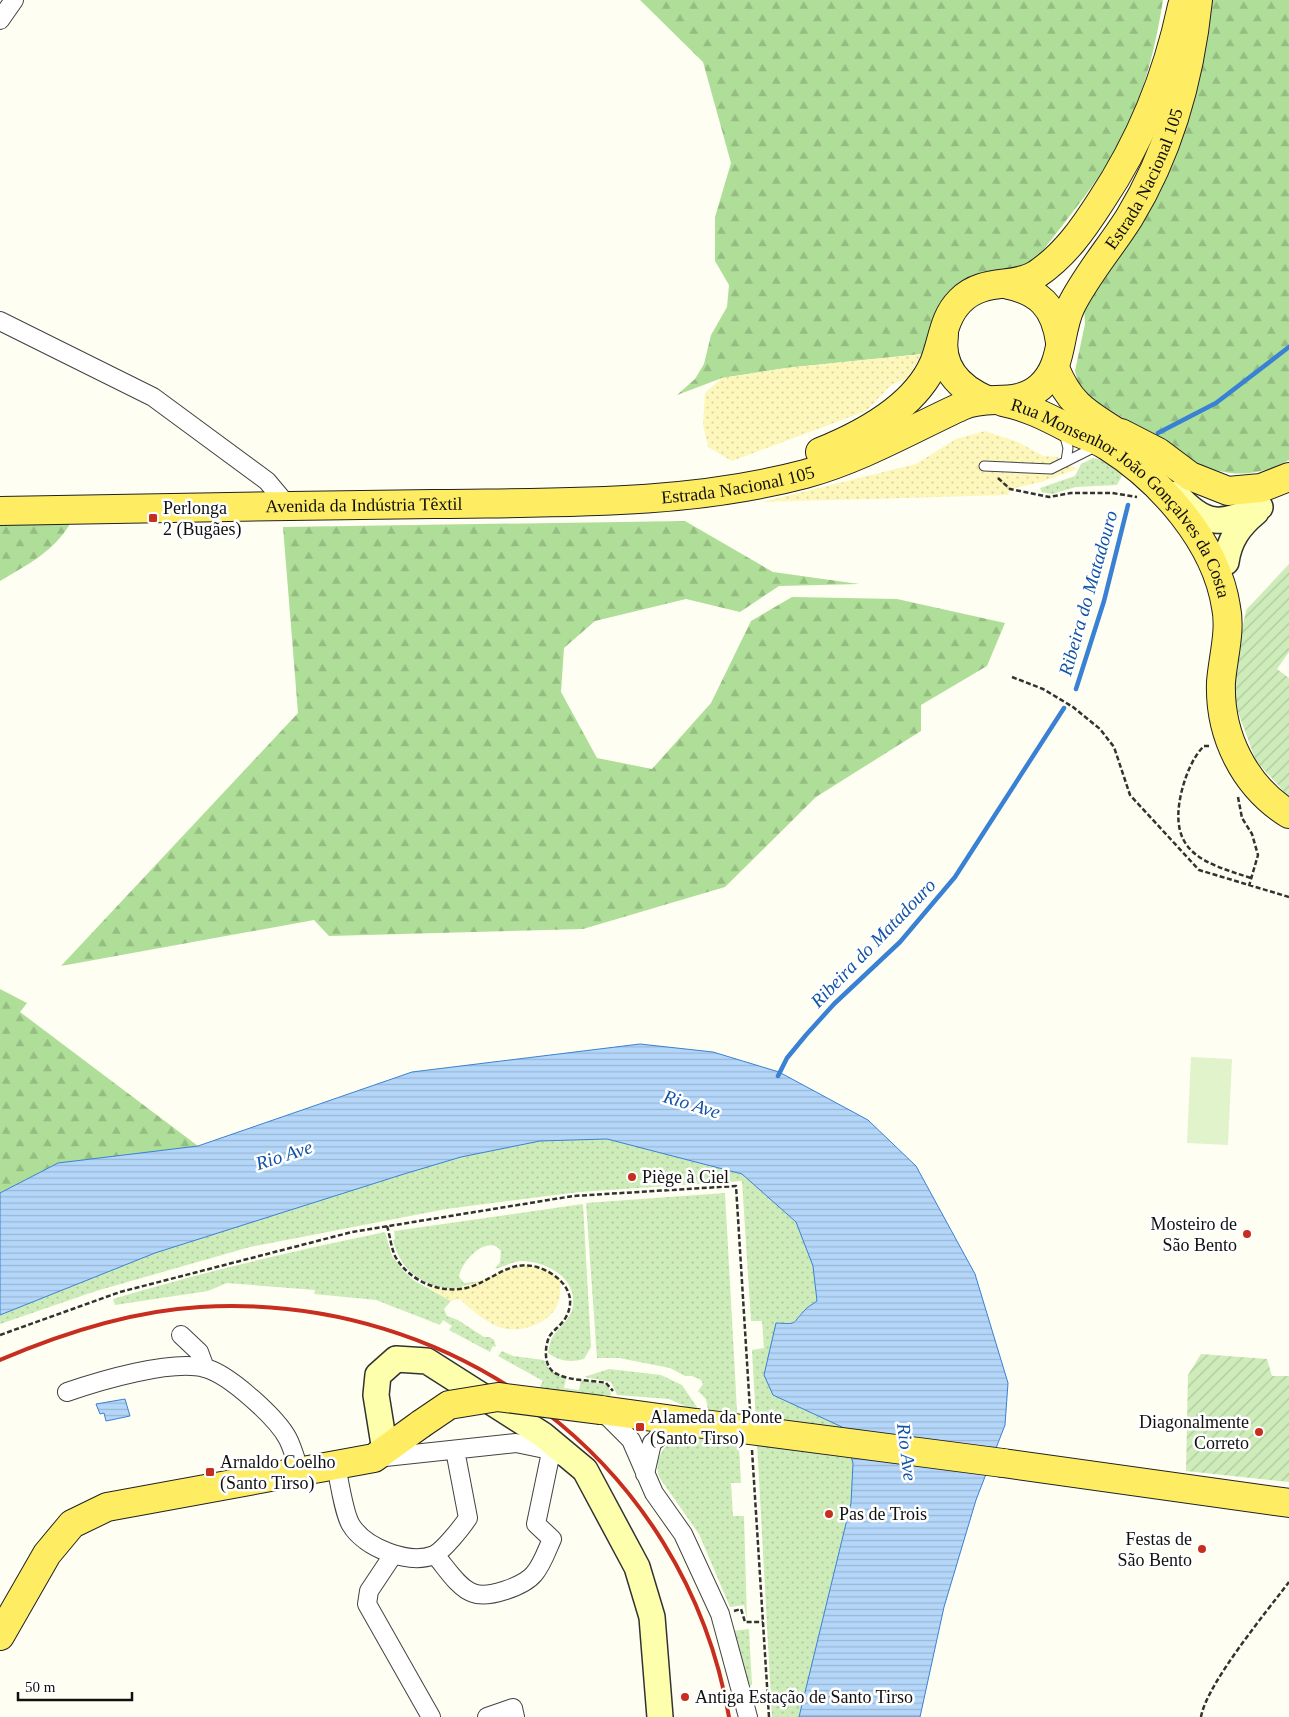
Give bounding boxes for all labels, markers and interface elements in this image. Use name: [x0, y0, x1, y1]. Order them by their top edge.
street label: Estrada Nacional 105: [1101, 106, 1187, 253]
street label: Rua Monsenhor João Gonçalves da Costa: [1009, 394, 1234, 600]
street label: Estrada Nacional 105: [660, 462, 817, 507]
street label: Avenida da Indústria Têxtil: [265, 494, 462, 516]
place label: Perlonga 2 (Bugães): [163, 498, 241, 540]
water label: Ribeira do Matadouro: [1054, 508, 1122, 679]
marker: Perlonga 2 (Bugães): [147, 512, 159, 524]
water label: Ribeira do Matadouro: [806, 874, 940, 1012]
water label: Rio Ave: [660, 1085, 723, 1123]
water label: Rio Ave: [252, 1136, 315, 1174]
place label: Piège à Ciel: [642, 1167, 729, 1187]
marker: Piège à Ciel: [626, 1171, 638, 1183]
place label: Mosteiro de São Bento: [1151, 1214, 1237, 1255]
marker: Mosteiro de São Bento: [1241, 1228, 1253, 1240]
place label: Alameda da Ponte (Santo Tirso): [650, 1407, 782, 1449]
place label: Diagonalmente Correto: [1139, 1412, 1249, 1453]
marker: Alameda da Ponte (Santo Tirso): [634, 1421, 646, 1433]
water label: Rio Ave: [893, 1421, 921, 1482]
marker: Diagonalmente Correto: [1253, 1426, 1265, 1438]
place label: Arnaldo Coelho (Santo Tirso): [220, 1452, 335, 1494]
marker: Arnaldo Coelho (Santo Tirso): [204, 1466, 216, 1478]
place label: Pas de Trois: [839, 1504, 927, 1524]
marker: Pas de Trois: [823, 1508, 835, 1520]
place label: Festas de São Bento: [1118, 1529, 1192, 1570]
marker: Festas de São Bento: [1196, 1543, 1208, 1555]
scale bar: [18, 1670, 131, 1702]
text: 50 m: [25, 1679, 56, 1695]
place label: Antiga Estação de Santo Tirso: [695, 1687, 913, 1707]
marker: Antiga Estação de Santo Tirso: [679, 1691, 691, 1703]

